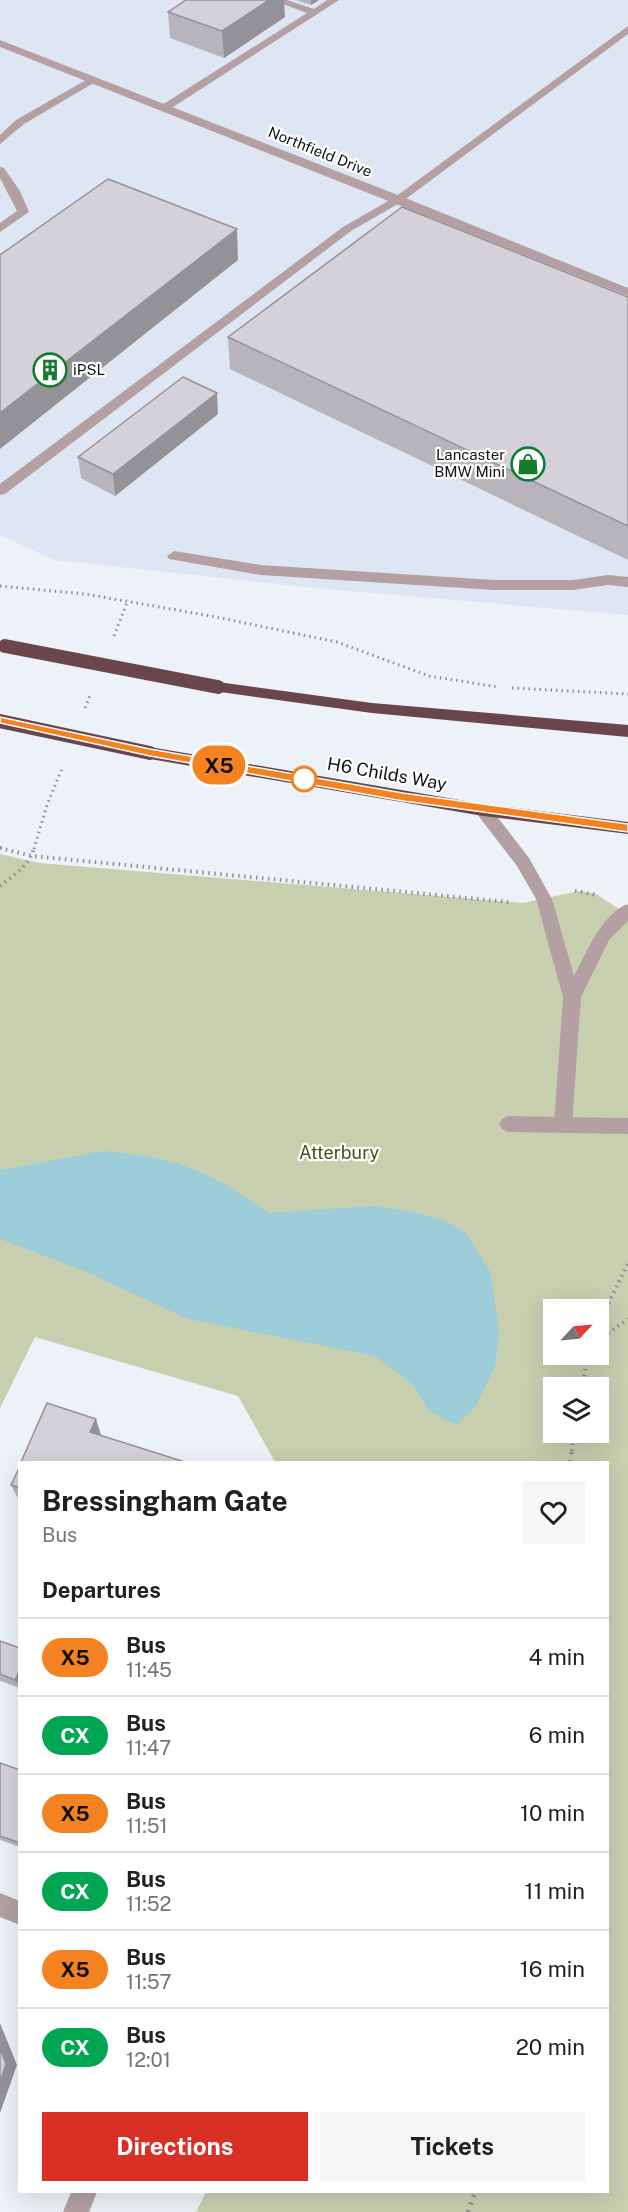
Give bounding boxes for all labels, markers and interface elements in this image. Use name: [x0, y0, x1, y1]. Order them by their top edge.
street label: Northfield Drive: [266, 123, 375, 180]
building icon: iPSL: [32, 352, 68, 388]
place label: iPSL: [73, 361, 105, 378]
place label: Lancaster BMW Mini: [434, 446, 505, 480]
shop icon: Lancaster BMW Mini: [510, 446, 546, 482]
line badge: X5: [192, 746, 246, 784]
text: X5: [204, 753, 234, 778]
street label: H6 Childs Way: [326, 753, 449, 794]
unlabelled marker: [291, 766, 317, 792]
park label: Atterbury: [299, 1142, 379, 1163]
north arrow: [543, 1299, 609, 1365]
map controls: [543, 1299, 609, 1443]
button: layers: [543, 1377, 609, 1443]
button: heart: [522, 1481, 585, 1544]
text: Bressingham Gate: [42, 1484, 288, 1517]
text: Bus: [42, 1523, 77, 1547]
text: Departures: [42, 1577, 161, 1603]
text: Bus: [126, 1632, 166, 1658]
text: 4 min: [529, 1644, 585, 1670]
text: X5: [60, 1645, 90, 1670]
text: 11:45: [126, 1658, 172, 1682]
text: Bus: [126, 1710, 166, 1736]
text: 6 min: [529, 1722, 585, 1748]
text: CX: [60, 1723, 90, 1748]
text: 11:47: [126, 1736, 171, 1760]
text: Bus: [126, 1788, 166, 1814]
text: 10 min: [520, 1800, 585, 1826]
text: X5: [60, 1801, 90, 1826]
text: 11:51: [126, 1814, 168, 1838]
text: Bus: [126, 1866, 166, 1892]
text: 11 min: [524, 1878, 585, 1904]
text: CX: [60, 1879, 90, 1904]
text: 11:52: [126, 1892, 172, 1916]
text: Bus: [126, 1944, 166, 1970]
text: 16 min: [520, 1956, 585, 1982]
text: X5: [60, 1957, 90, 1982]
text: 11:57: [126, 1970, 172, 1994]
text: Bus: [126, 2022, 166, 2048]
text: 20 min: [516, 2034, 585, 2060]
text: CX: [60, 2035, 90, 2060]
text: 12:01: [126, 2048, 171, 2072]
button: Directions: [42, 2112, 308, 2181]
button: Tickets: [320, 2112, 585, 2181]

